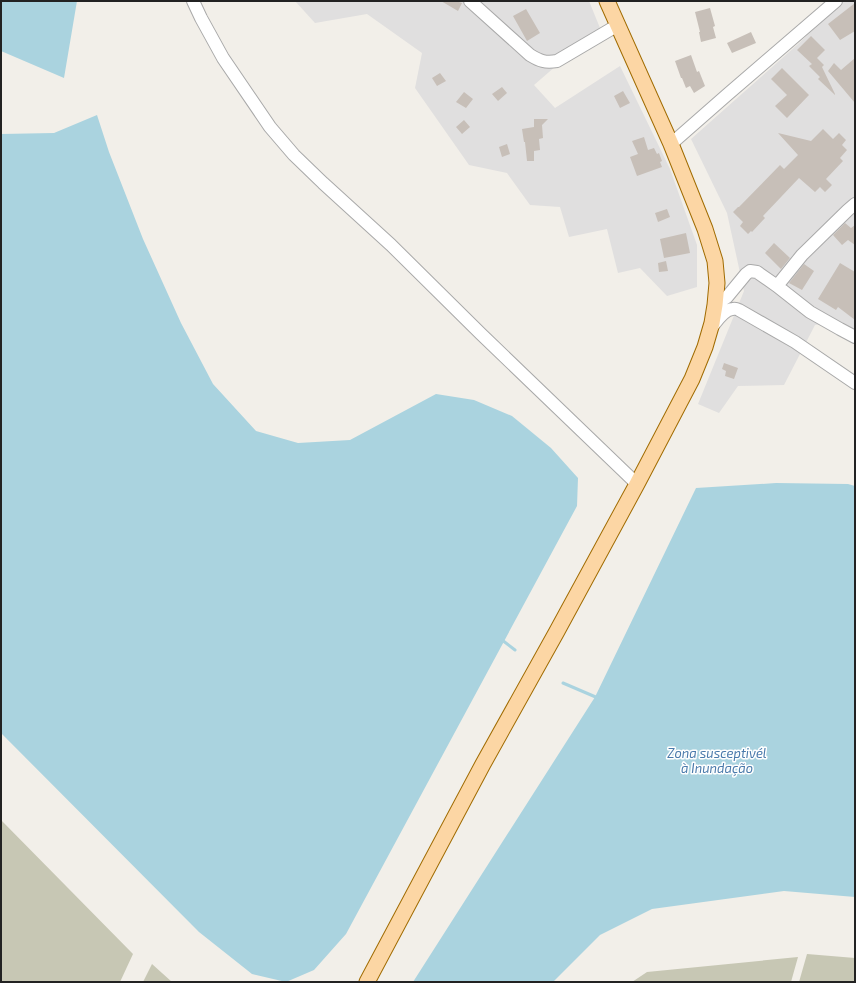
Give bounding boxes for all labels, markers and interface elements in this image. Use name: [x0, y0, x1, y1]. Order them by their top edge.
water label: Zona susceptivél à Inundação: [667, 745, 767, 777]

